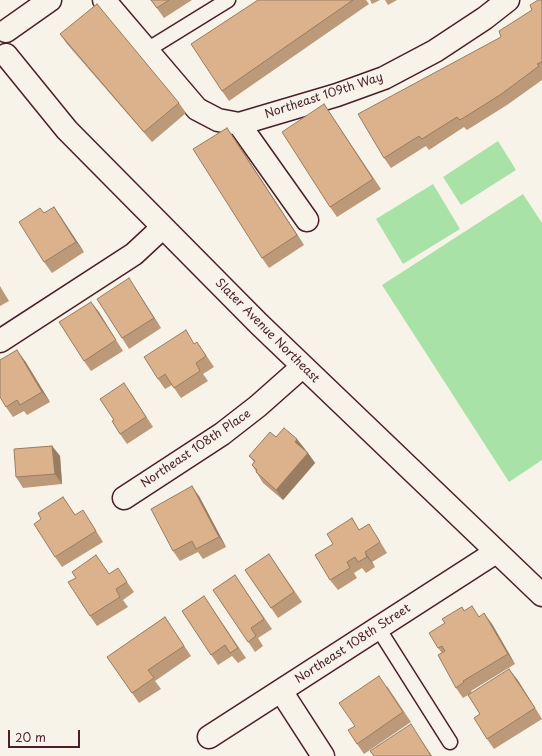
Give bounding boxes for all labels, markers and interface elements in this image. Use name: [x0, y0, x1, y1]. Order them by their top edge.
street label: Northeast 109th Way: [263, 70, 385, 122]
street label: Slater Avenue Northeast: [212, 276, 322, 386]
street label: Northeast 108th Place: [138, 407, 254, 491]
street label: Northeast 108th Street: [293, 601, 413, 687]
scale bar: [10, 722, 82, 748]
text: 20 m: [15, 728, 46, 746]

